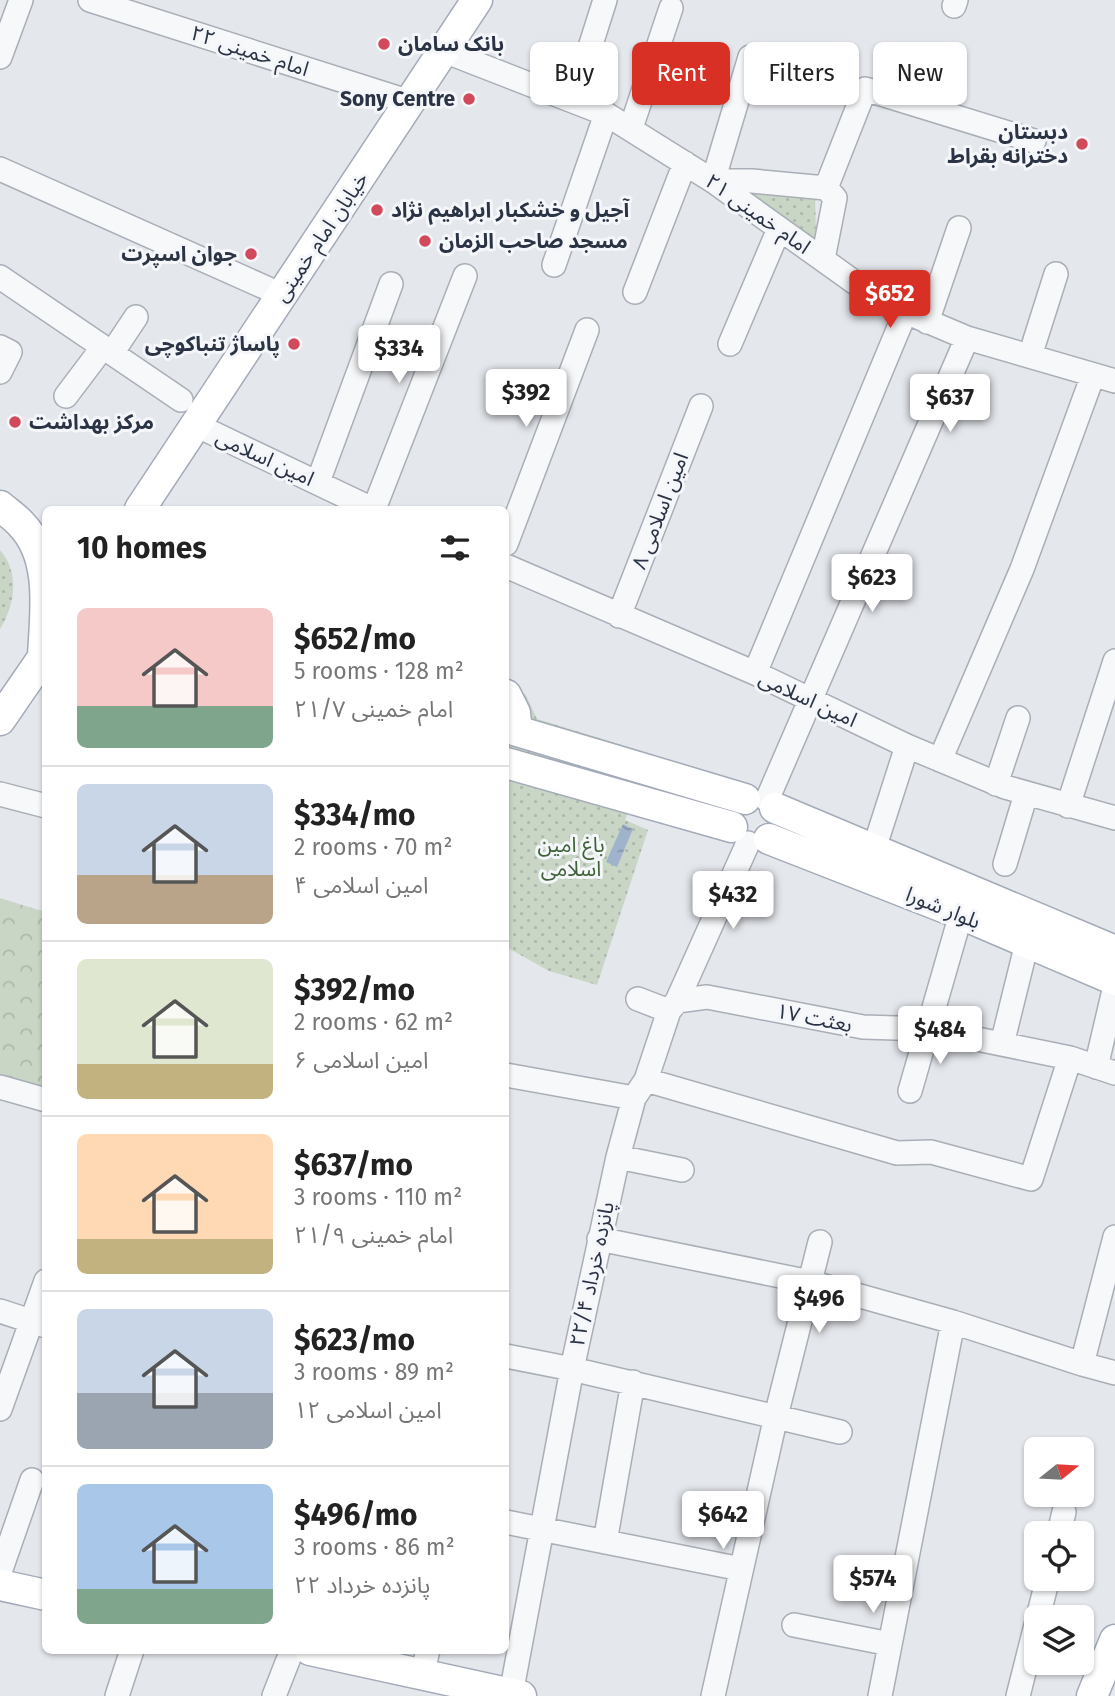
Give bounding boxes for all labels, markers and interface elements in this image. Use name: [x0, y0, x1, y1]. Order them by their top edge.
street label: امام خمینی ۲۲: [187, 20, 312, 85]
place label: بانک سامان: [398, 31, 504, 57]
marker: بانک سامان: [376, 36, 392, 52]
chip: Buy: [530, 42, 618, 105]
chip: Rent: [632, 42, 730, 105]
chip: Filters: [744, 42, 859, 105]
chip: New: [873, 42, 967, 105]
place label: Sony Centre: [340, 86, 455, 112]
marker: Sony Centre: [461, 91, 477, 107]
place label: دبستان دخترانه بقراط: [947, 119, 1068, 169]
marker: دبستان دخترانه بقراط: [1074, 136, 1090, 152]
street label: خیابان امام خمینی: [268, 167, 376, 308]
street label: امام خمینی ۲۱: [699, 168, 816, 262]
place label: آجیل و خشکبار ابراهیم نژاد: [391, 197, 630, 225]
marker: آجیل و خشکبار ابراهیم نژاد: [369, 202, 385, 218]
place label: مسجد صاحب الزمان: [439, 228, 628, 254]
marker: مسجد صاحب الزمان: [417, 233, 433, 249]
place label: جوان اسپرت: [121, 241, 237, 268]
marker: جوان اسپرت: [243, 246, 259, 262]
pin: $652: [849, 270, 931, 330]
text: $652: [865, 279, 915, 307]
pin: $334: [358, 326, 440, 385]
place label: پاساژ تنباکوچی: [145, 331, 280, 358]
text: $334: [374, 334, 424, 362]
marker: پاساژ تنباکوچی: [286, 336, 302, 352]
pin: $392: [485, 370, 567, 429]
pin: $637: [909, 374, 991, 434]
text: $392: [502, 378, 550, 406]
text: $637: [926, 383, 974, 411]
place label: مرکز بهداشت: [29, 409, 154, 435]
marker: مرکز بهداشت: [7, 414, 23, 430]
street label: امین اسلامی: [212, 424, 318, 492]
street label: امین اسلامی ۸: [626, 449, 694, 573]
icon: filters: [436, 529, 474, 567]
text: 10 homes: [77, 530, 207, 566]
pin: $623: [831, 554, 913, 614]
text: $623: [847, 563, 897, 591]
text: $652/mo: [294, 621, 416, 657]
icon: home: [133, 636, 217, 720]
text: 5 rooms · 128 m²: [294, 657, 464, 685]
street label: امین اسلامی: [755, 665, 861, 733]
text: امام خمینی ۲۱/۷: [294, 695, 453, 723]
text: $334/mo: [294, 797, 416, 833]
icon: home: [133, 812, 217, 896]
park label: باغ امین اسلامی: [537, 832, 605, 882]
text: 2 rooms · 70 m²: [294, 833, 452, 861]
text: امین اسلامی ۴: [294, 871, 429, 899]
pin: $432: [692, 872, 774, 931]
text: $432: [709, 880, 757, 908]
street label: بلوار شورا: [902, 881, 984, 935]
text: $392/mo: [294, 972, 415, 1008]
icon: home: [133, 987, 217, 1071]
street label: بعثت ۱۷: [774, 998, 854, 1038]
pin: $484: [899, 1006, 981, 1066]
text: 2 rooms · 62 m²: [294, 1008, 453, 1036]
text: $484: [914, 1015, 966, 1043]
text: امین اسلامی ۶: [294, 1046, 429, 1074]
text: $637/mo: [294, 1147, 413, 1183]
icon: home: [133, 1162, 217, 1246]
text: 3 rooms · 110 m²: [294, 1183, 462, 1211]
street label: پانزده خرداد ۲۲/۴: [564, 1199, 620, 1349]
text: امام خمینی ۲۱/۹: [294, 1221, 453, 1249]
pin: $496: [778, 1276, 860, 1335]
text: $496: [793, 1284, 845, 1312]
text: $623/mo: [294, 1322, 415, 1358]
icon: home: [133, 1337, 217, 1421]
text: 3 rooms · 89 m²: [294, 1358, 454, 1386]
text: امین اسلامی ۱۲: [294, 1396, 442, 1424]
north arrow: [1024, 1437, 1094, 1507]
map controls: [1024, 1437, 1094, 1675]
pin: $642: [682, 1492, 764, 1551]
text: $496/mo: [294, 1497, 418, 1533]
text: $642: [698, 1500, 748, 1528]
icon: home: [133, 1512, 217, 1596]
button: locate: [1024, 1521, 1094, 1591]
text: 3 rooms · 86 m²: [294, 1533, 455, 1561]
pin: $574: [832, 1556, 914, 1615]
text: $574: [849, 1564, 897, 1592]
text: پانزده خرداد ۲۲: [294, 1571, 430, 1599]
button: layers: [1024, 1605, 1094, 1675]

